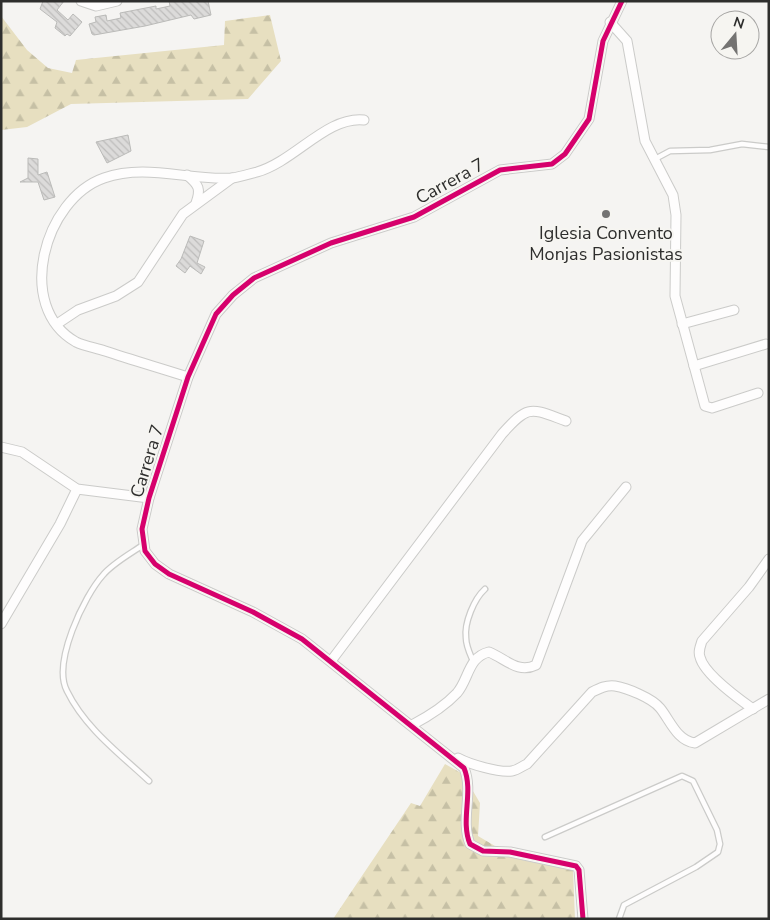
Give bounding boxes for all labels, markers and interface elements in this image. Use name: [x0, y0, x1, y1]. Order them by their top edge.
north arrow: [710, 10, 760, 60]
text: N: [731, 12, 747, 34]
street label: Carrera 7: [411, 152, 489, 210]
marker: Iglesia Convento Monjas Pasionistas: [600, 208, 612, 220]
place label: Iglesia Convento Monjas Pasionistas: [529, 221, 683, 266]
street label: Carrera 7: [125, 422, 169, 500]

